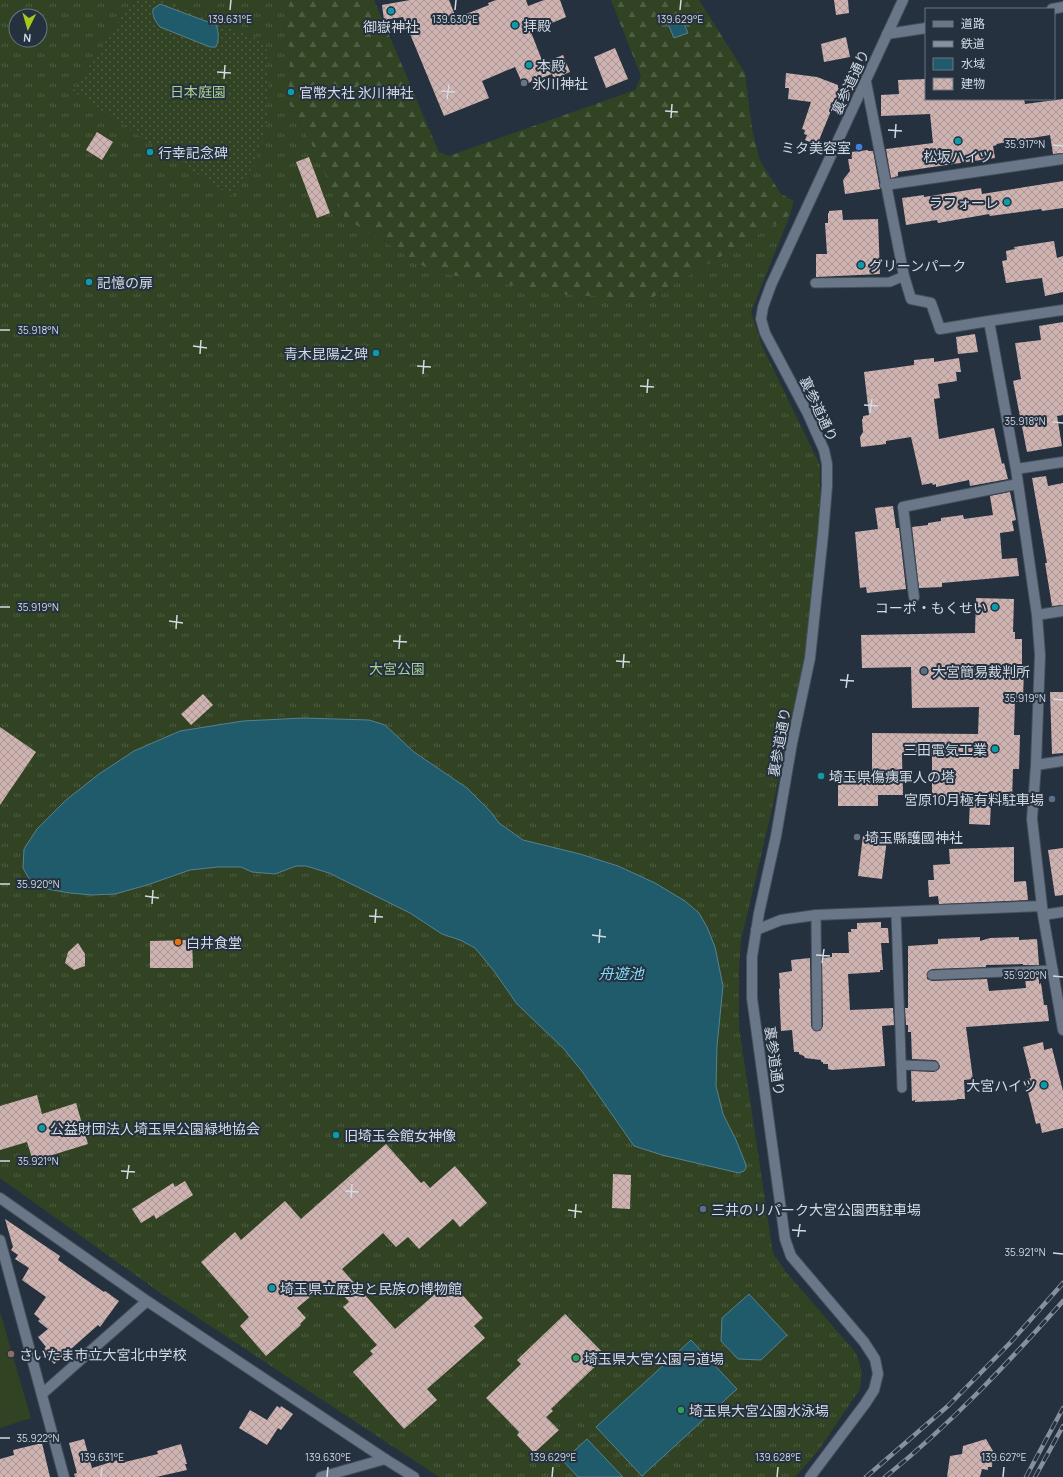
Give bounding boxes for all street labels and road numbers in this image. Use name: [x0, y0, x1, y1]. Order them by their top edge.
street label: 裏参道通り: [827, 46, 873, 118]
street label: 裏参道通り: [796, 373, 842, 445]
street label: 裏参道通り: [764, 706, 794, 778]
street label: 裏参道通り: [761, 1025, 789, 1097]

